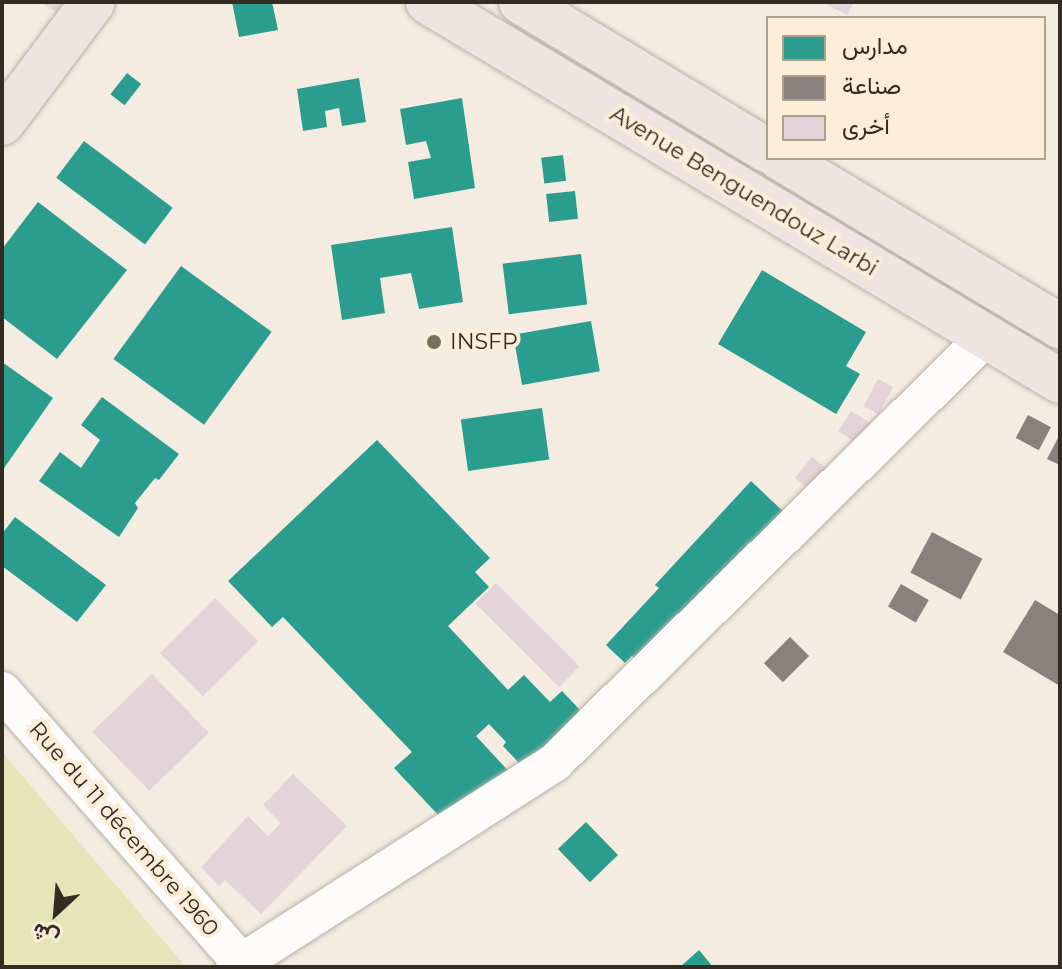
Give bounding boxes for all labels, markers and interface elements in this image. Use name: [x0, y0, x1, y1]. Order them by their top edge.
legend: [766, 16, 1046, 160]
text: مدارس: [842, 31, 908, 60]
text: صناعة: [842, 71, 901, 100]
street label: Avenue Benguendouz Larbi: [605, 101, 883, 281]
text: أخرى: [842, 111, 890, 140]
place label: INSFP: [450, 329, 518, 355]
marker: INSFP: [425, 333, 443, 351]
street label: Rue du 11 décembre 1960: [24, 716, 224, 942]
north arrow: [16, 873, 96, 953]
text: ش: [27, 917, 63, 953]

